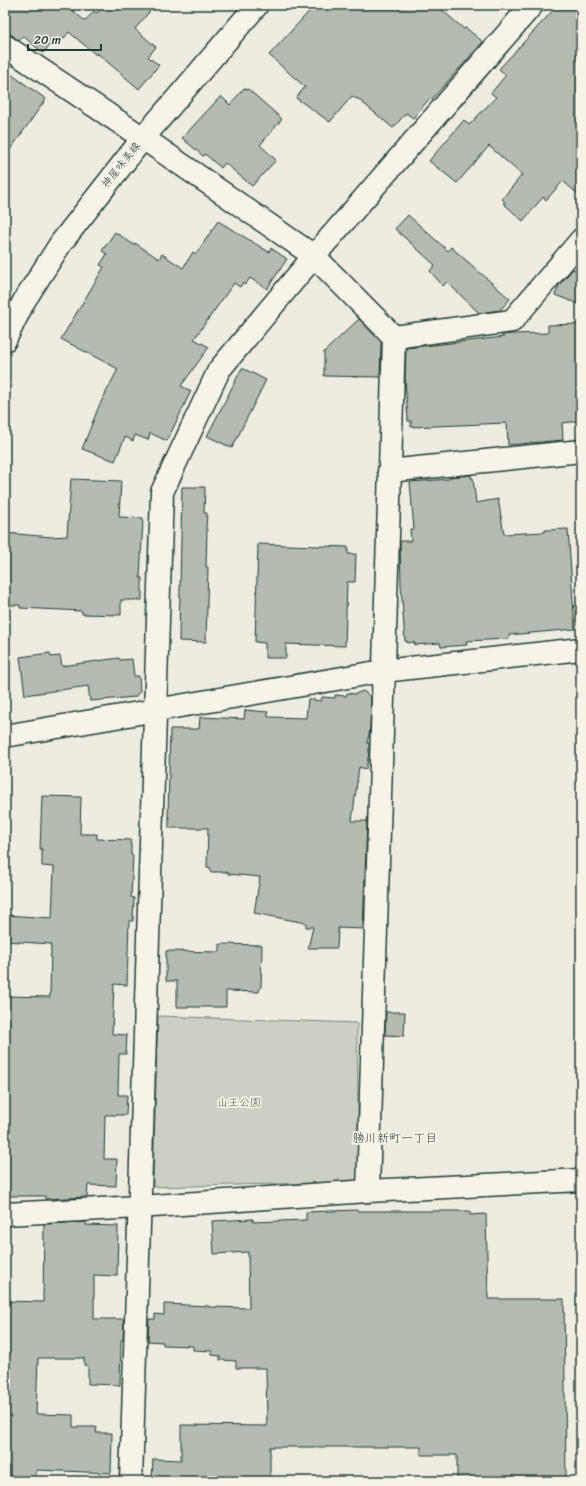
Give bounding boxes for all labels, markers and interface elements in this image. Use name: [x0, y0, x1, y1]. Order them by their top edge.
scale bar: [28, 26, 101, 52]
text: 20 m: [34, 29, 61, 51]
street label: 神屋味美線: [97, 137, 145, 193]
park label: 山王公園: [217, 1093, 261, 1112]
district label: 勝川新町一丁目: [353, 1127, 437, 1149]

